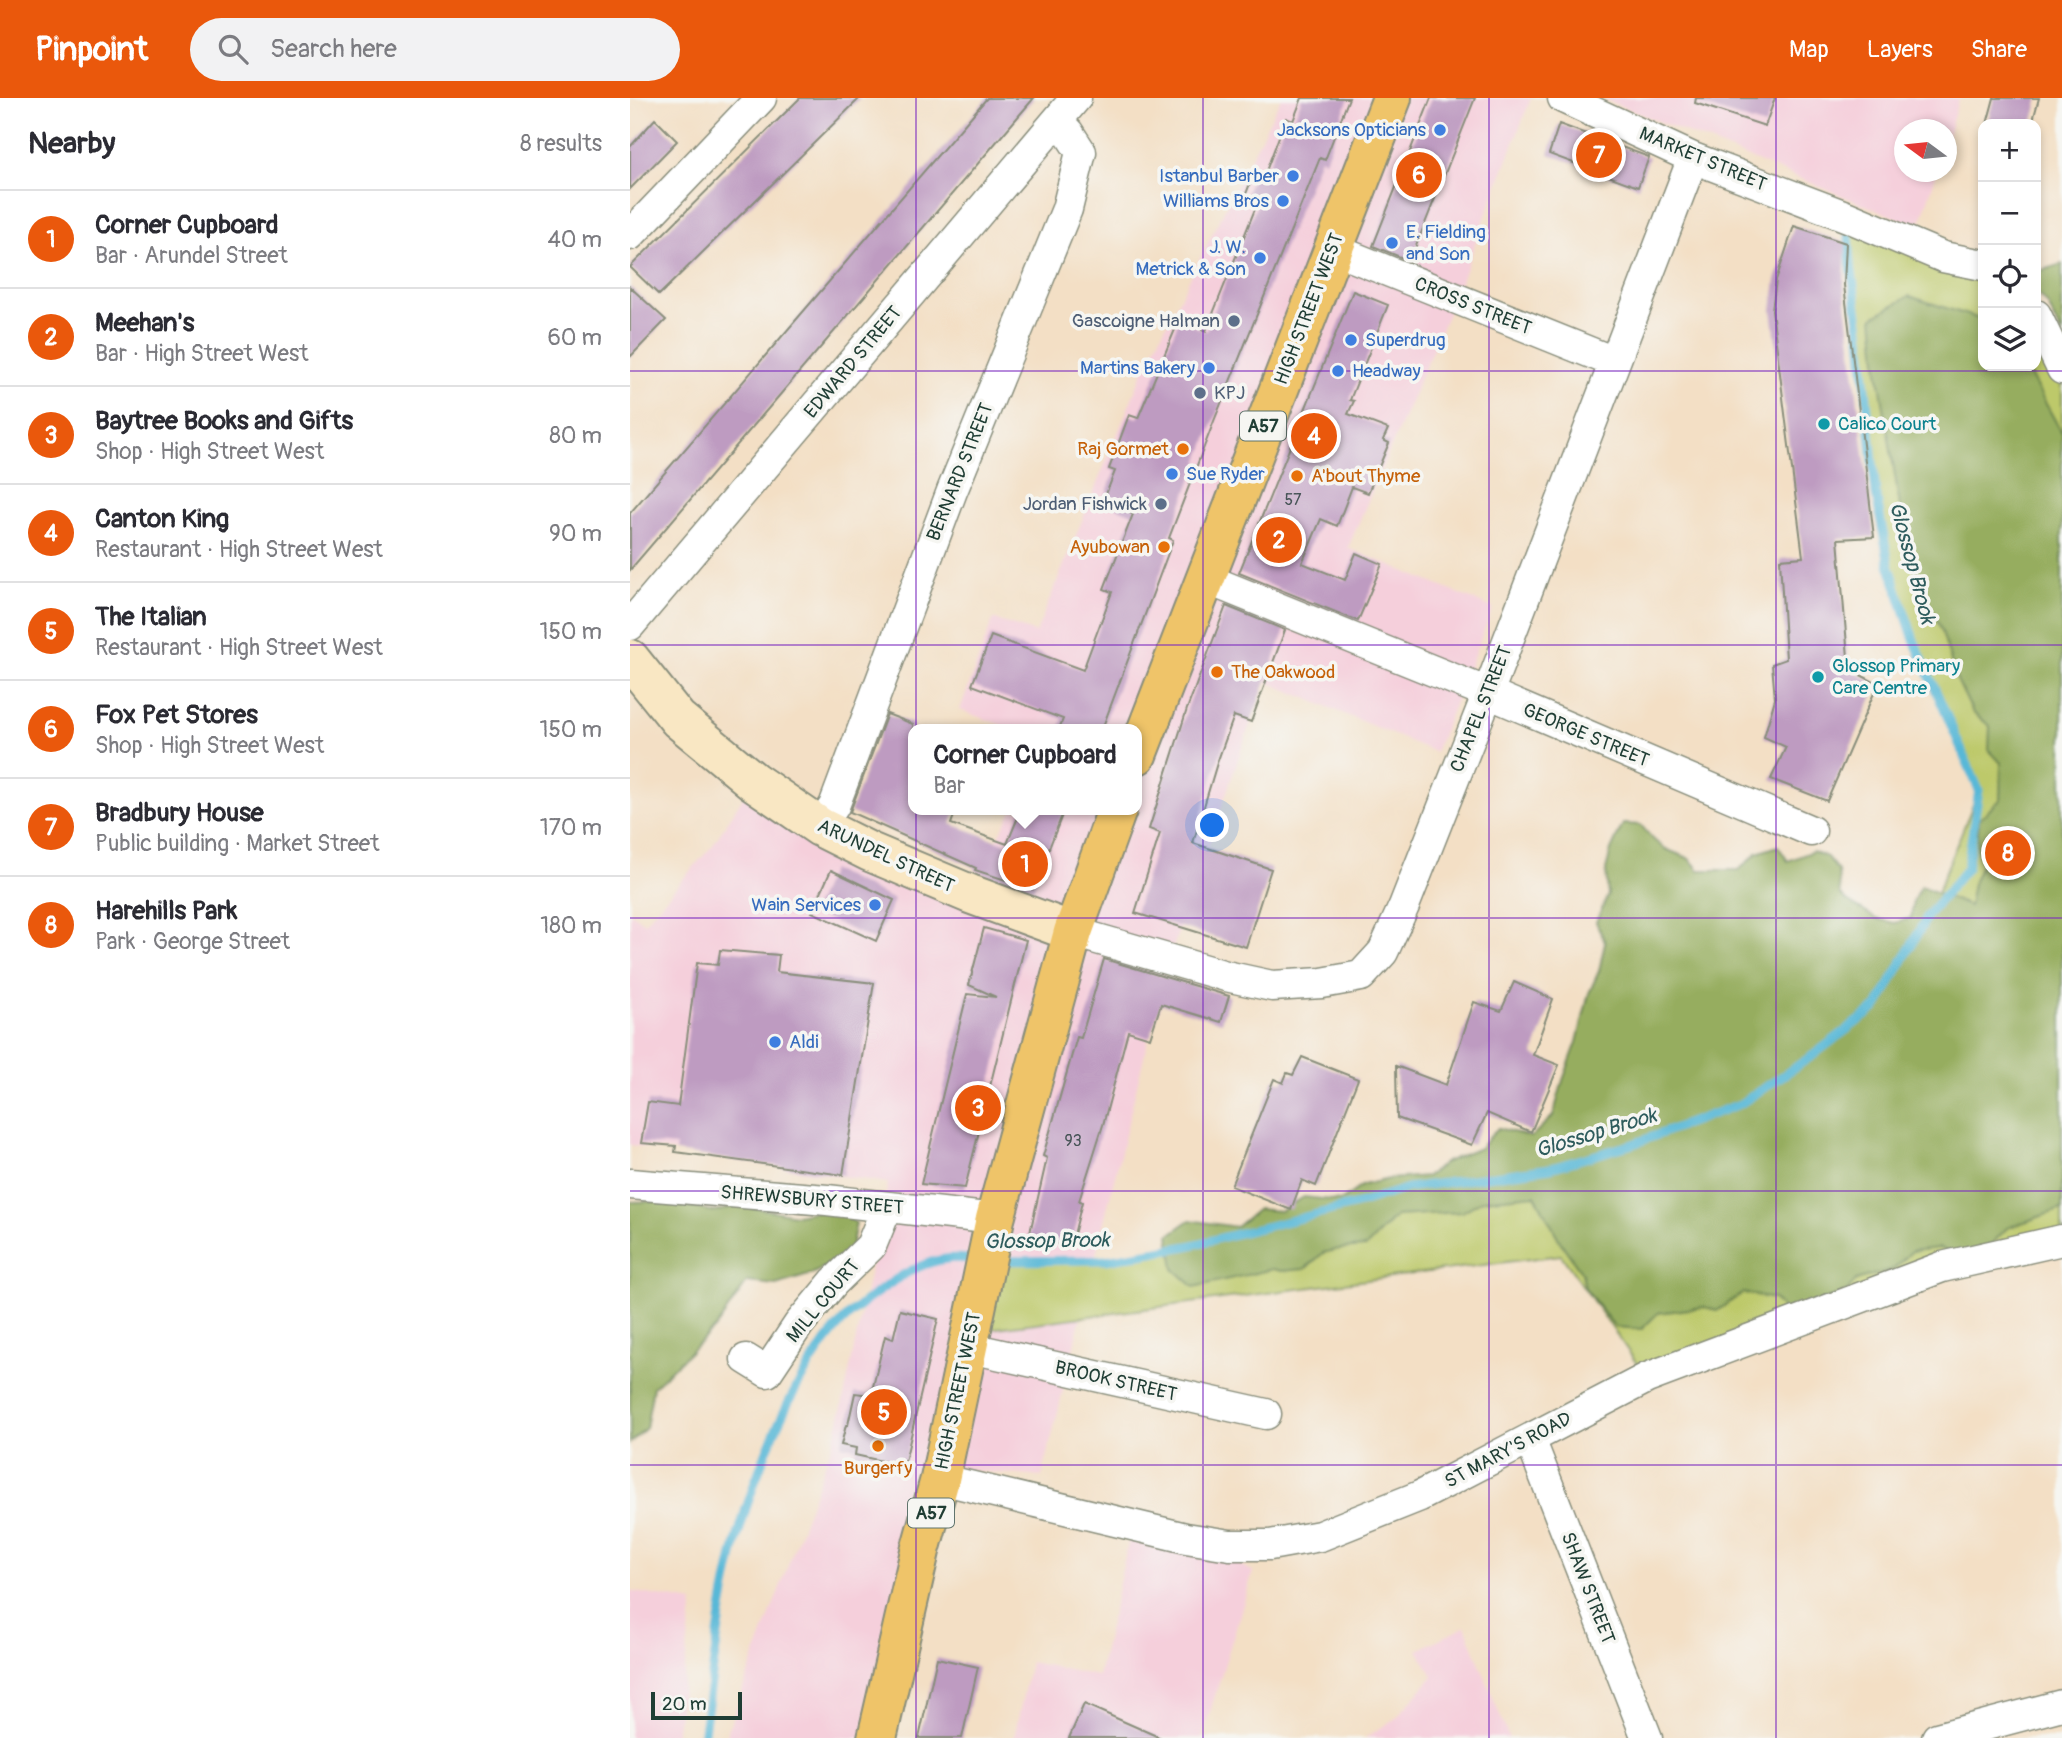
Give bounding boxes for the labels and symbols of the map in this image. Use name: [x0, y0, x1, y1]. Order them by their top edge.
place label: Jacksons Opticians: [1277, 118, 1427, 142]
north arrow: [1894, 119, 1957, 182]
street label: MARKET STREET: [1636, 121, 1770, 197]
marker: Jacksons Opticians: [1432, 122, 1448, 138]
pin: 7: [1576, 129, 1622, 181]
pin: 6: [1396, 149, 1442, 201]
place label: Istanbul Barber: [1159, 164, 1279, 188]
marker: Istanbul Barber: [1285, 168, 1301, 184]
place label: Williams Bros: [1163, 189, 1269, 213]
marker: Williams Bros: [1275, 193, 1291, 209]
place label: E. Fielding and Son: [1406, 220, 1486, 266]
street label: HIGH STREET WEST: [1269, 230, 1349, 388]
place label: J. W. Metrick & Son: [1136, 235, 1246, 281]
marker: E. Fielding and Son: [1384, 235, 1400, 251]
marker: J. W. Metrick & Son: [1252, 250, 1268, 266]
street label: CROSS STREET: [1411, 272, 1535, 340]
street label: EDWARD STREET: [799, 301, 907, 423]
place label: Gascoigne Halman: [1072, 309, 1220, 333]
marker: Gascoigne Halman: [1226, 313, 1242, 329]
place label: Superdrug: [1365, 328, 1446, 352]
marker: Superdrug: [1343, 332, 1359, 348]
place label: Martins Bakery: [1080, 356, 1195, 380]
place label: Headway: [1352, 359, 1421, 383]
marker: Martins Bakery: [1201, 360, 1217, 376]
marker: Headway: [1330, 363, 1346, 379]
place label: KPJ: [1214, 381, 1245, 405]
marker: KPJ: [1192, 385, 1208, 401]
street label: BERNARD STREET: [921, 399, 999, 545]
pin: 4: [1291, 410, 1337, 462]
road number: A57: [1240, 412, 1286, 440]
place label: Calico Court: [1838, 412, 1937, 436]
marker: Calico Court: [1816, 416, 1832, 432]
place label: Raj Gormet: [1077, 437, 1169, 461]
marker: Raj Gormet: [1175, 441, 1191, 457]
place label: Sue Ryder: [1186, 462, 1265, 486]
place label: A'bout Thyme: [1311, 464, 1421, 488]
marker: Sue Ryder: [1164, 466, 1180, 482]
marker: A'bout Thyme: [1289, 468, 1305, 484]
house number: 57: [1284, 490, 1302, 510]
place label: Jordan Fishwick: [1023, 492, 1147, 516]
marker: Jordan Fishwick: [1153, 496, 1169, 512]
water label: Glossop Brook: [1883, 499, 1942, 629]
pin: 2: [1256, 514, 1302, 566]
place label: Ayubowan: [1070, 535, 1150, 559]
marker: Ayubowan: [1156, 539, 1172, 555]
street label: CHAPEL STREET: [1445, 642, 1517, 776]
place label: Glossop Primary Care Centre: [1832, 654, 1960, 700]
place label: The Oakwood: [1231, 660, 1335, 684]
marker: The Oakwood: [1209, 664, 1225, 680]
marker: Glossop Primary Care Centre: [1810, 669, 1826, 685]
street label: GEORGE STREET: [1519, 698, 1653, 772]
your location: [1195, 808, 1229, 842]
street label: ARUNDEL STREET: [814, 814, 958, 898]
pin: 8: [1985, 827, 2031, 879]
pin: 1: [1002, 838, 1048, 890]
place label: Wain Services: [751, 893, 861, 917]
marker: Wain Services: [867, 897, 883, 913]
place label: Aldi: [789, 1030, 819, 1054]
marker: Aldi: [767, 1034, 783, 1050]
pin: 3: [955, 1082, 1001, 1134]
water label: Glossop Brook: [1532, 1101, 1662, 1164]
house number: 93: [1064, 1131, 1082, 1151]
street label: SHREWSBURY STREET: [719, 1180, 905, 1220]
water label: Glossop Brook: [984, 1226, 1112, 1256]
street label: MILL COURT: [781, 1254, 865, 1348]
street label: HIGH STREET WEST: [930, 1310, 986, 1472]
street label: BROOK STREET: [1053, 1355, 1179, 1407]
pin: 5: [861, 1386, 907, 1438]
street label: ST MARY'S ROAD: [1441, 1406, 1576, 1493]
marker: Burgerfy: [870, 1438, 886, 1454]
place label: Burgerfy: [844, 1456, 912, 1480]
road number: A57: [908, 1498, 954, 1528]
street label: SHAW STREET: [1556, 1529, 1620, 1647]
scale bar: [651, 1689, 742, 1721]

